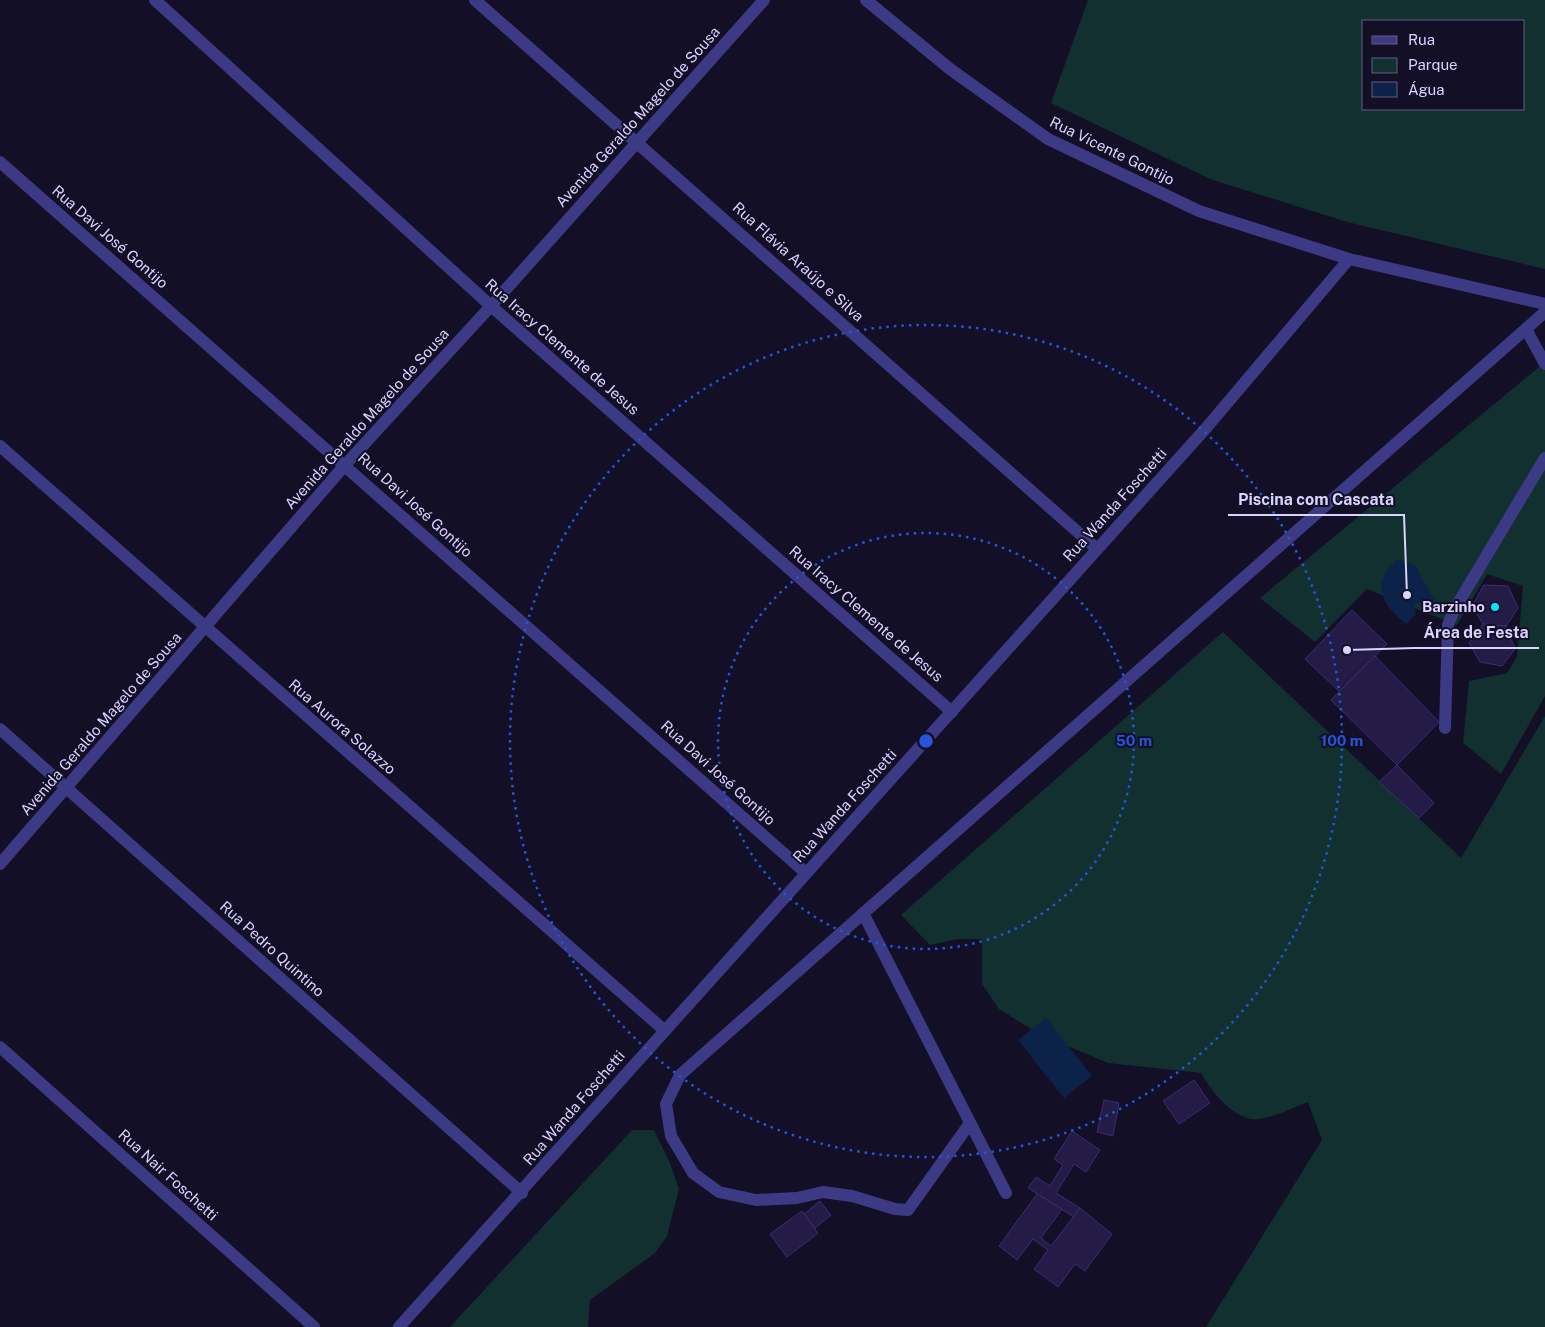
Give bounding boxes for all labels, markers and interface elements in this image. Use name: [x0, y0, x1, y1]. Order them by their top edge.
legend: [1362, 20, 1525, 110]
street label: Avenida Geraldo Magelo de Sousa: [552, 23, 723, 210]
text: Rua: [1408, 31, 1435, 48]
text: Parque: [1408, 56, 1458, 73]
text: Água: [1408, 81, 1445, 98]
street label: Rua Vicente Gontijo: [1047, 113, 1177, 188]
street label: Rua Davi José Gontijo: [49, 182, 172, 291]
street label: Rua Flávia Araújo e Silva: [729, 198, 867, 325]
street label: Rua Iracy Clemente de Jesus: [482, 275, 643, 418]
street label: Avenida Geraldo Magelo de Sousa: [281, 325, 452, 512]
street label: Rua Wanda Foschetti: [1059, 445, 1170, 565]
street label: Rua Davi José Gontijo: [355, 449, 476, 560]
callout: Piscina com Cascata: [1228, 484, 1404, 515]
text: Piscina com Cascata: [1238, 490, 1394, 509]
street label: Rua Iracy Clemente de Jesus: [786, 542, 947, 685]
place label: Barzinho: [1422, 598, 1485, 615]
marker: Barzinho: [1489, 601, 1501, 613]
callout: Área de Festa: [1414, 617, 1539, 648]
text: Área de Festa: [1423, 622, 1529, 642]
street label: Avenida Geraldo Magelo de Sousa: [17, 629, 185, 819]
street label: Rua Aurora Solazzo: [285, 676, 399, 778]
street label: Rua Davi José Gontijo: [658, 717, 779, 828]
centre of rings: [917, 732, 935, 750]
text: 50 m: [1116, 732, 1152, 749]
text: 100 m: [1321, 732, 1363, 749]
street label: Rua Wanda Foschetti: [789, 746, 900, 866]
street label: Rua Pedro Quintino: [217, 897, 328, 1000]
street label: Rua Wanda Foschetti: [519, 1047, 628, 1168]
street label: Rua Nair Foschetti: [115, 1126, 221, 1224]

